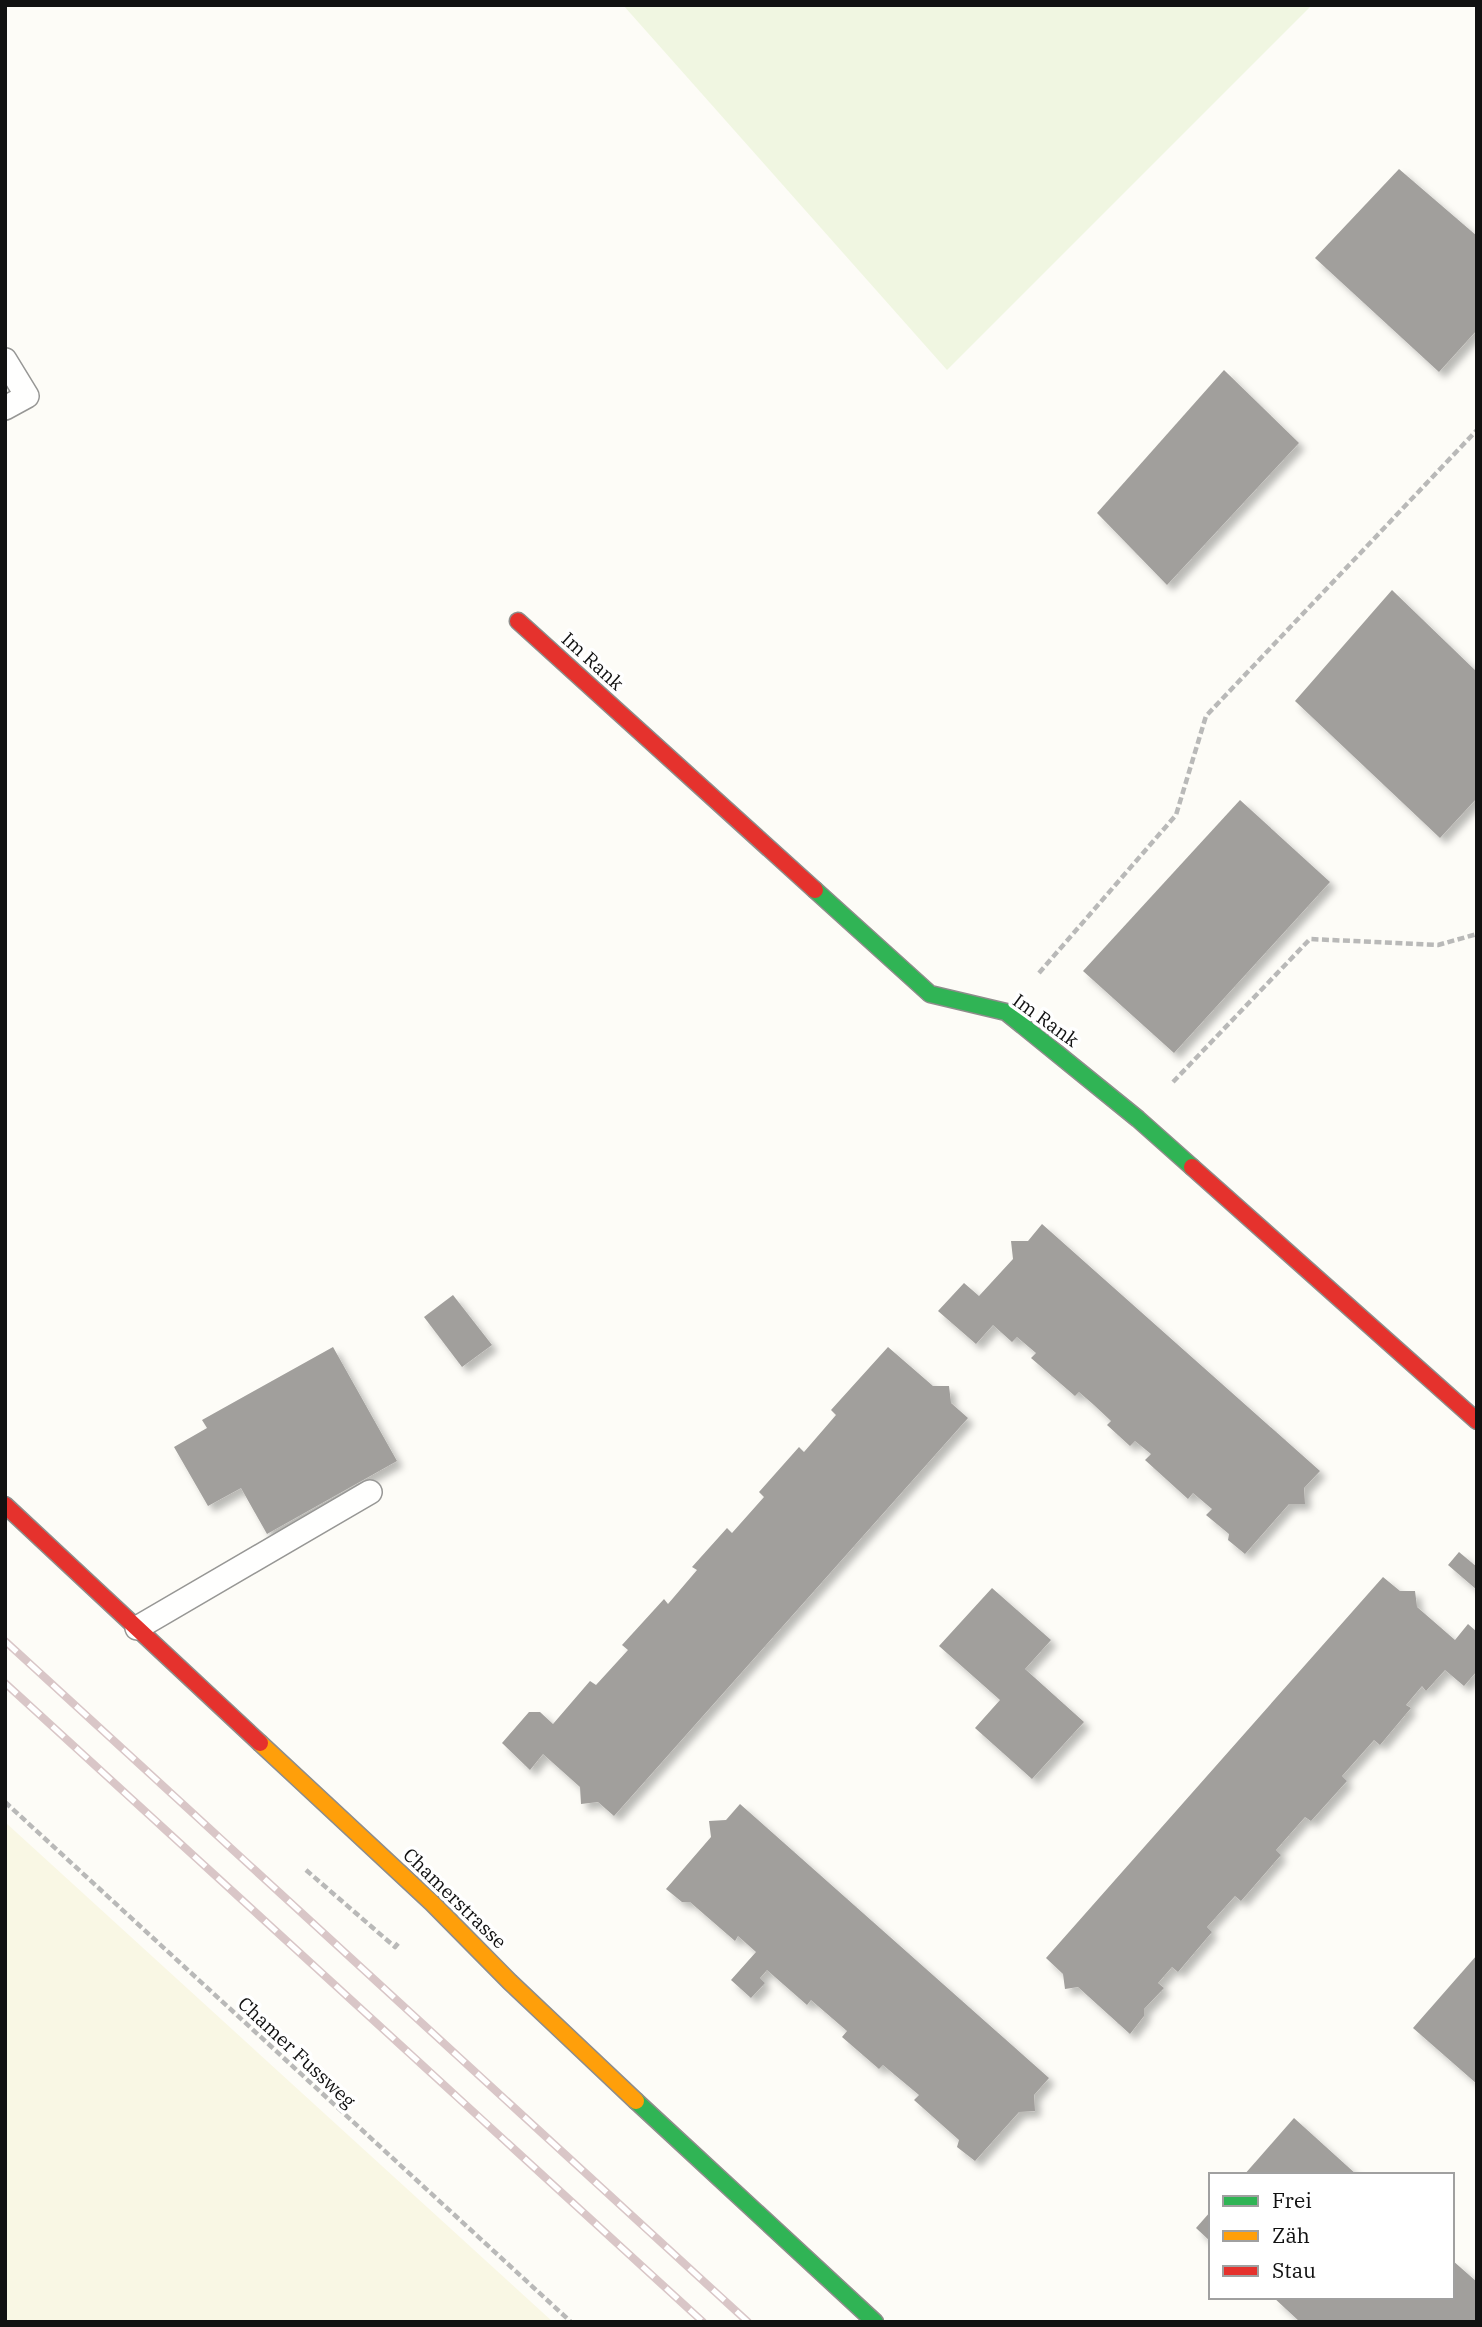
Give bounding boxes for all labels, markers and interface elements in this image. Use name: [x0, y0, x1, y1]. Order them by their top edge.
street label: Im Rank: [557, 627, 629, 695]
street label: Im Rank: [1008, 988, 1084, 1052]
street label: Chamerstrasse: [398, 1843, 512, 1953]
street label: Chamer Fussweg: [233, 1991, 361, 2113]
legend: [1209, 2173, 1454, 2299]
text: Frei: [1272, 2186, 1312, 2214]
text: Zäh: [1272, 2221, 1310, 2249]
text: Stau: [1272, 2256, 1316, 2284]

